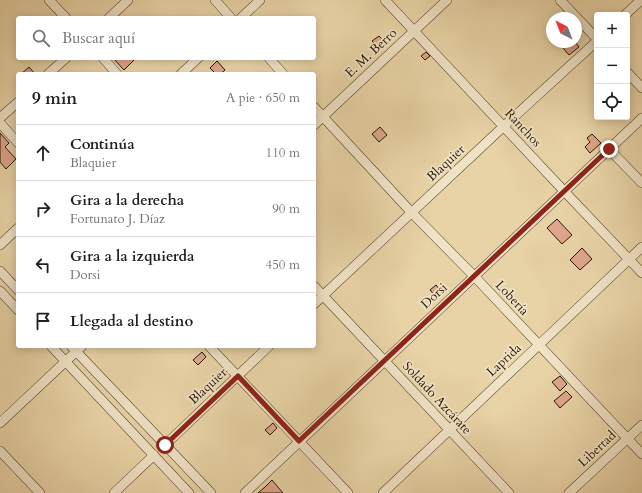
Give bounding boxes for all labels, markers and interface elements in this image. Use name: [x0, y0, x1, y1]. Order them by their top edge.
north arrow: [546, 12, 582, 48]
map controls: [594, 12, 630, 120]
button: +: [594, 12, 630, 48]
search box: [16, 16, 316, 60]
street label: E. M. Berro: [341, 24, 401, 82]
icon: search: [30, 27, 52, 49]
text: Buscar aquí: [62, 28, 135, 48]
button: −: [594, 48, 630, 84]
button: locate: [594, 84, 630, 120]
text: 9 min: [32, 87, 77, 110]
text: A pie · 650 m: [226, 89, 300, 107]
street label: Ranchos: [501, 105, 545, 151]
text: Continúa: [70, 134, 135, 154]
route end: [600, 140, 618, 158]
street label: Blaquier: [423, 141, 469, 185]
icon: ahead: [32, 142, 54, 164]
text: 110 m: [266, 144, 300, 162]
text: Blaquier: [70, 154, 116, 172]
text: Gira a la derecha: [70, 190, 184, 210]
icon: right: [32, 198, 54, 220]
text: 90 m: [272, 200, 300, 218]
text: Fortunato J. Díaz: [70, 210, 165, 228]
text: Gira a la izquierda: [70, 246, 194, 266]
icon: left: [32, 254, 54, 276]
text: 450 m: [266, 256, 300, 274]
text: Dorsi: [70, 266, 100, 284]
street label: Lobería: [491, 277, 533, 320]
street label: Dorsi: [417, 279, 451, 313]
icon: arrive: [32, 310, 54, 332]
text: Llegada al destino: [70, 311, 193, 331]
street label: Laprida: [483, 339, 526, 381]
street label: Soldado Azcárate: [398, 358, 476, 439]
street label: Blaquier: [185, 364, 231, 408]
street label: Libertad: [574, 427, 620, 471]
route start: [156, 436, 174, 454]

